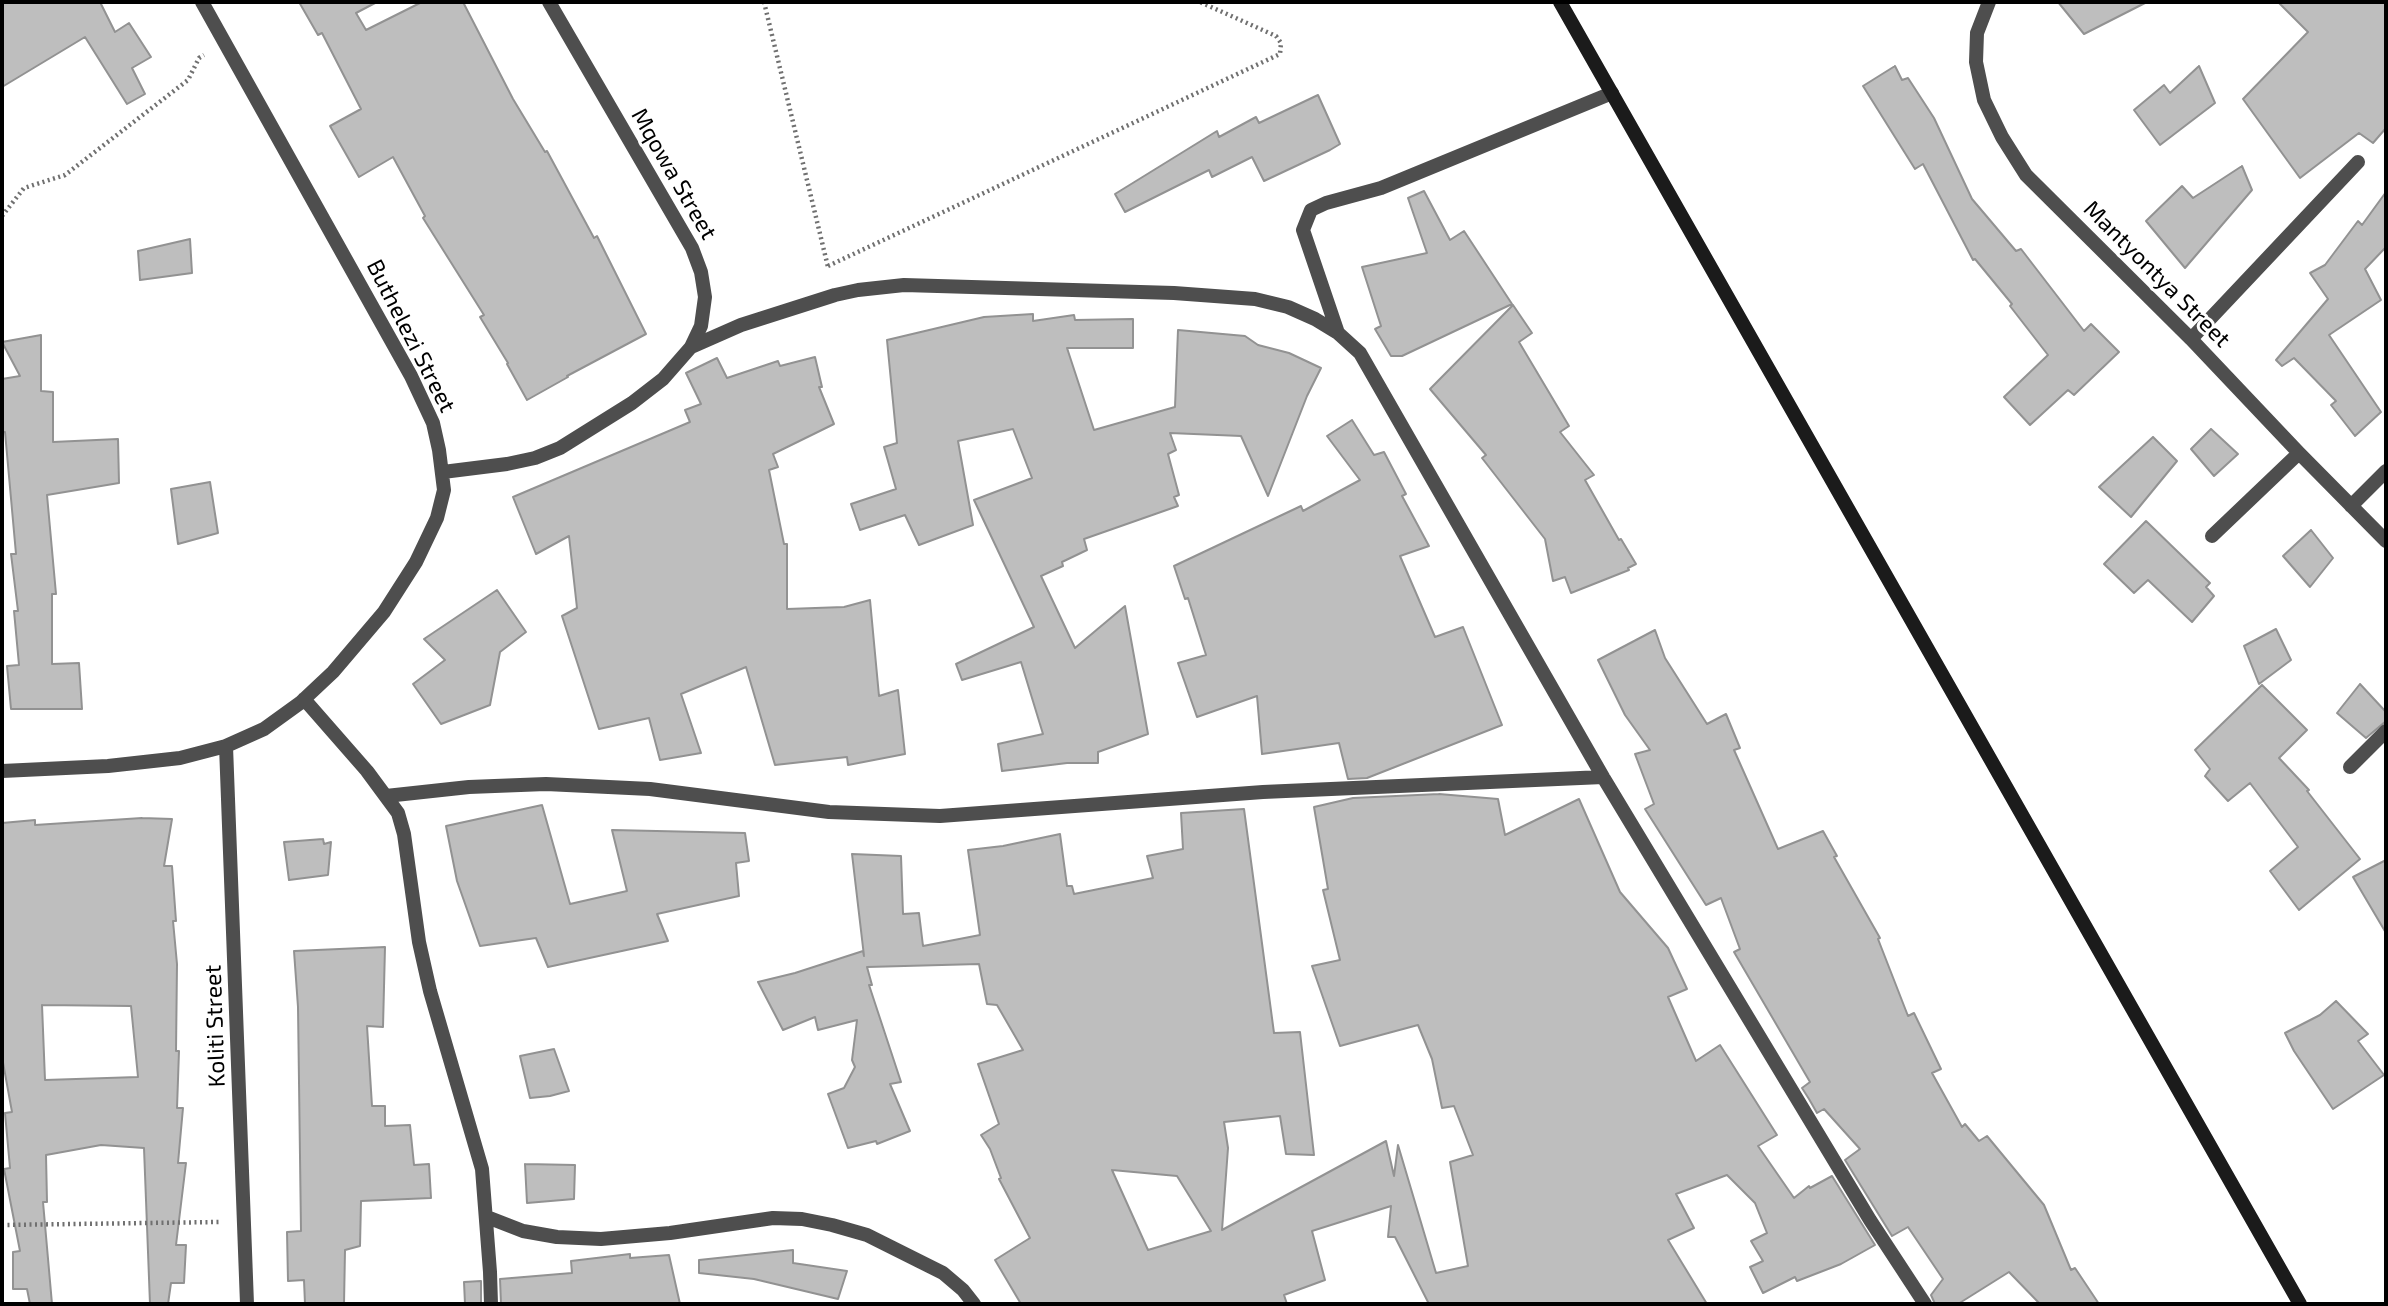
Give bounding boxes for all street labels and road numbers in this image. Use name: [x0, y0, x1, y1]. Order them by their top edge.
street label: Mqowa Street: [625, 104, 723, 244]
street label: Mantyontya Street: [2078, 195, 2236, 353]
street label: Buthelezi Street: [361, 255, 461, 417]
street label: Koliti Street: [199, 964, 231, 1088]

